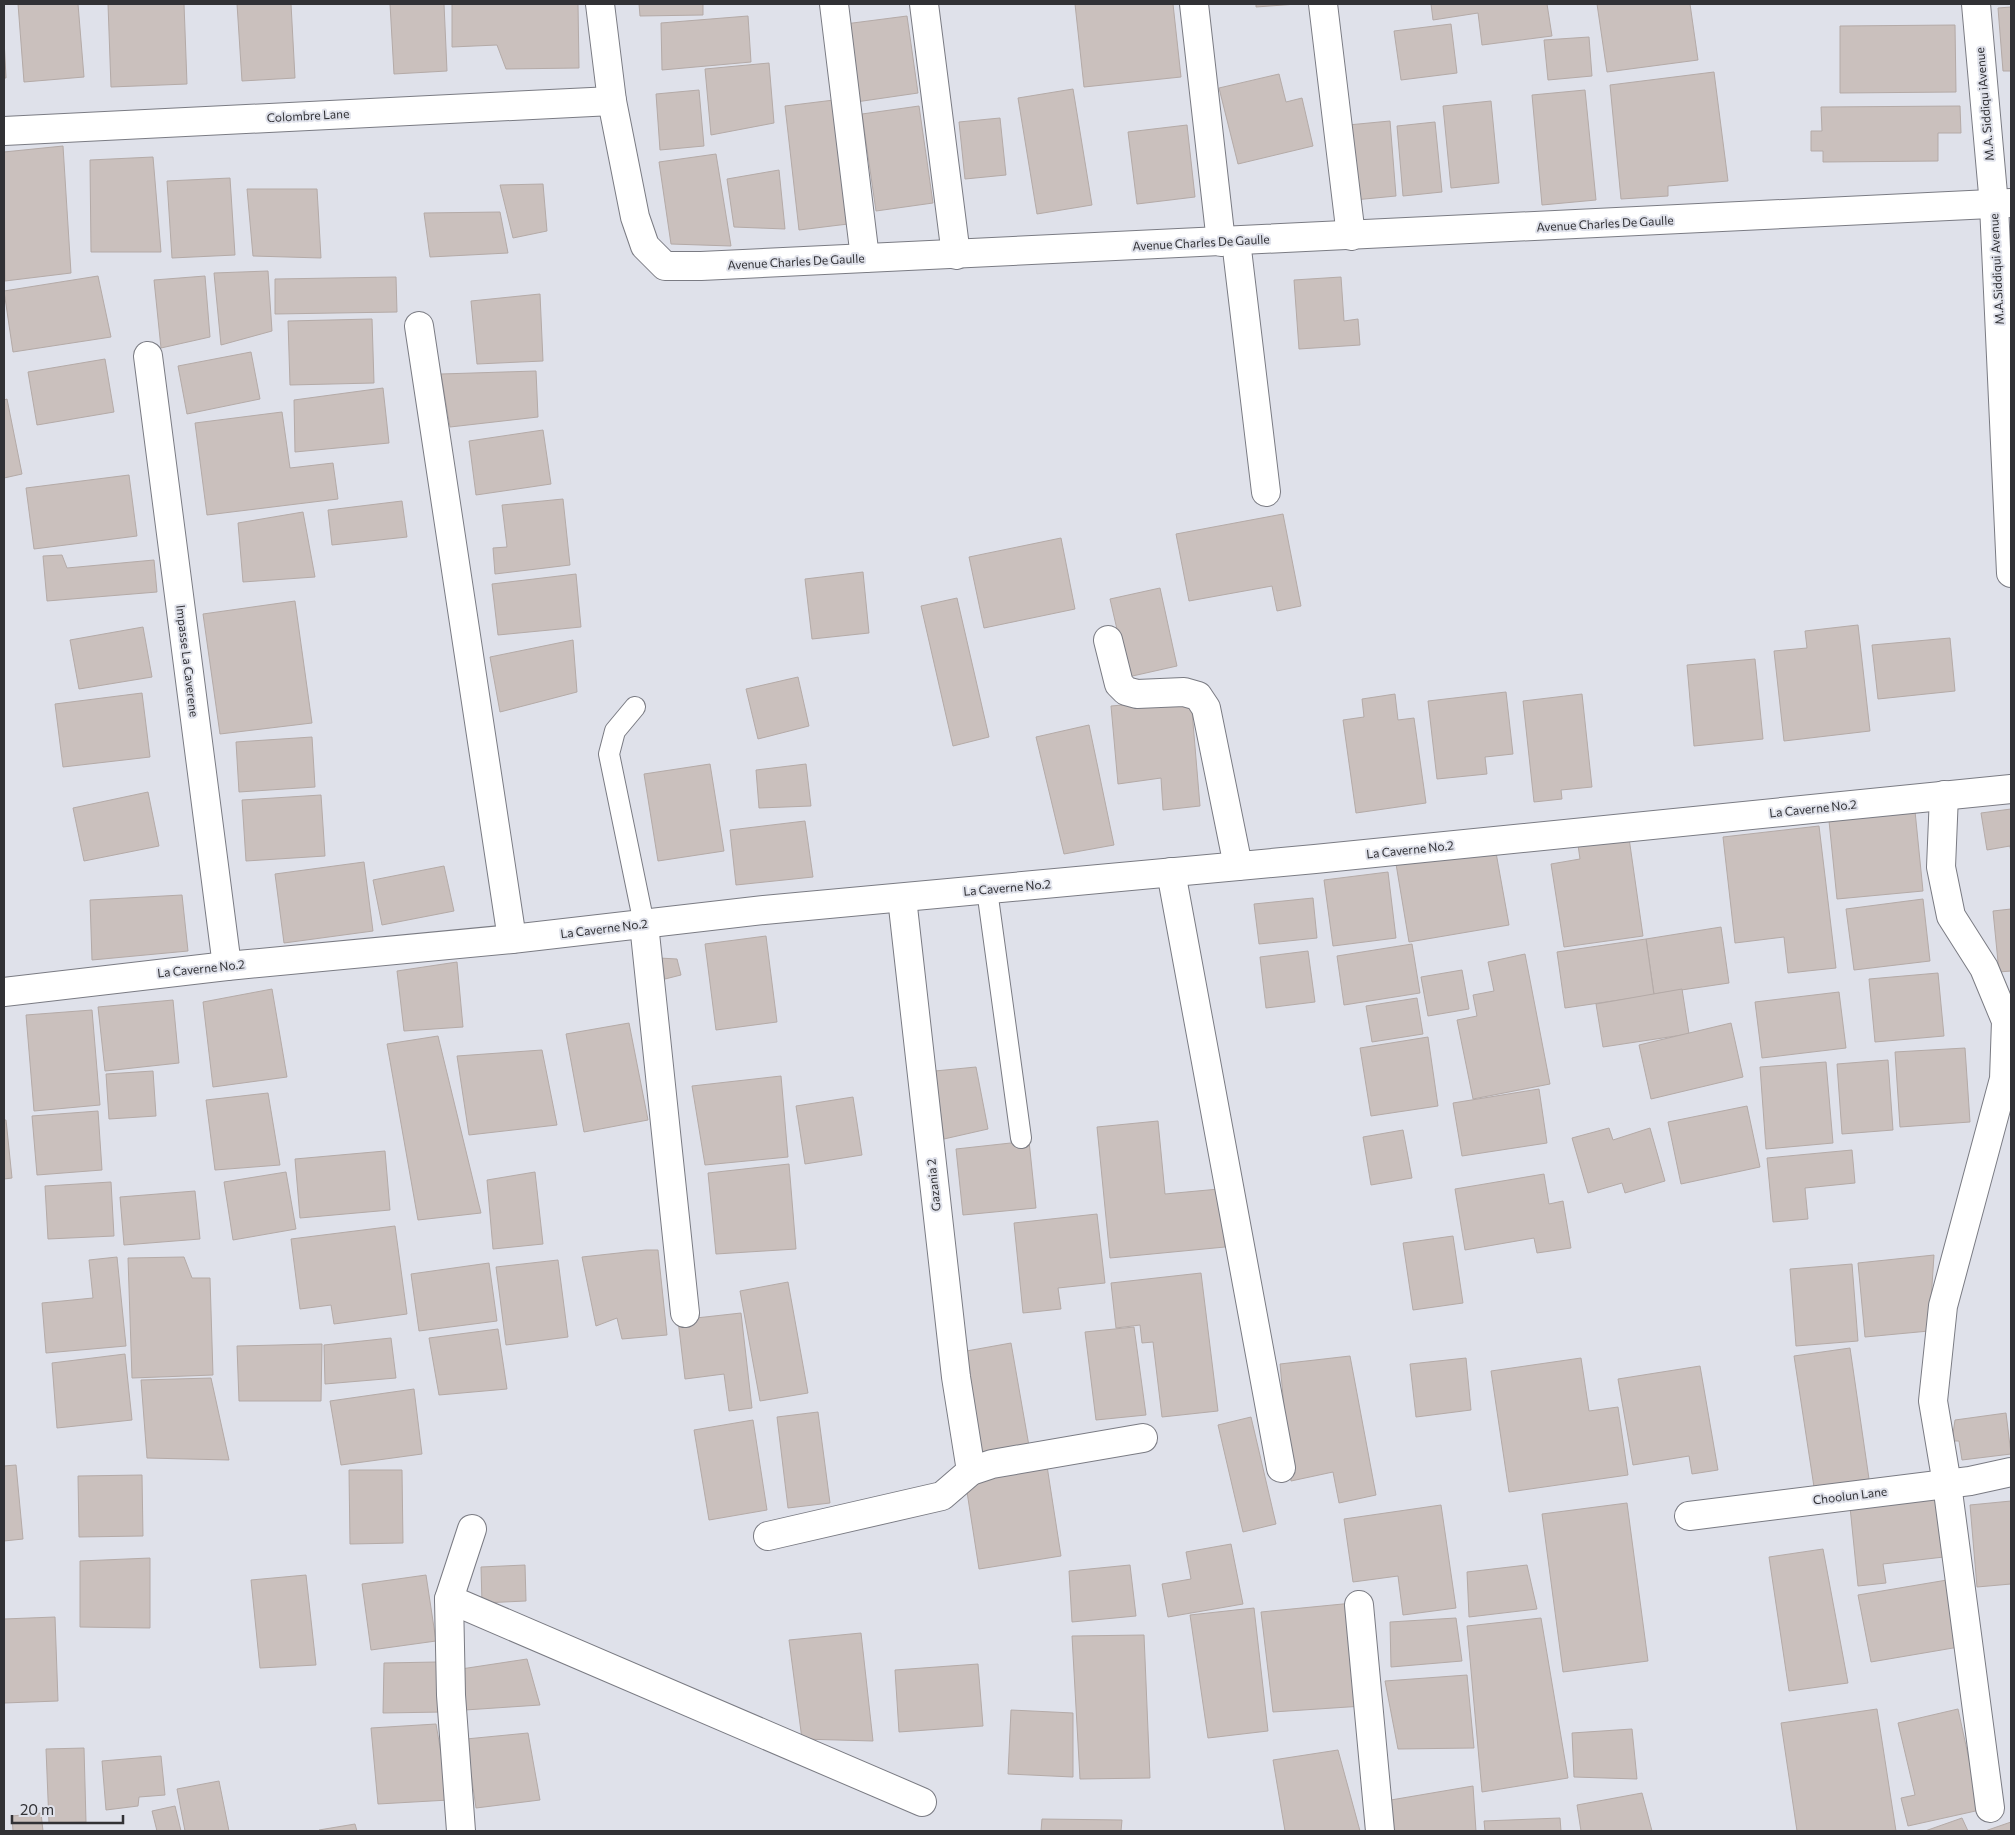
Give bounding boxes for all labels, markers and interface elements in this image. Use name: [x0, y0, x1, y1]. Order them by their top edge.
street label: M.A. Siddiqu iAvenue: [1972, 47, 1996, 161]
street label: Colombre Lane: [266, 106, 350, 124]
street label: Avenue Charles De Gaulle: [1536, 212, 1674, 234]
street label: M.A.Siddiqui Avenue: [1986, 213, 2006, 325]
street label: Avenue Charles De Gaulle: [1132, 231, 1270, 253]
street label: Avenue Charles De Gaulle: [727, 250, 865, 272]
street label: Impasse La Caverene: [174, 604, 202, 718]
street label: La Caverne No.2: [1769, 796, 1858, 820]
street label: La Caverne No.2: [1366, 837, 1455, 861]
street label: La Caverne No.2: [963, 876, 1052, 898]
street label: La Caverne No.2: [559, 916, 649, 940]
street label: La Caverne No.2: [157, 956, 246, 980]
street label: Gazania 2: [923, 1158, 943, 1212]
street label: Choolun Lane: [1812, 1484, 1888, 1507]
scale bar: [12, 1792, 124, 1824]
text: 20 m: [20, 1800, 54, 1818]

